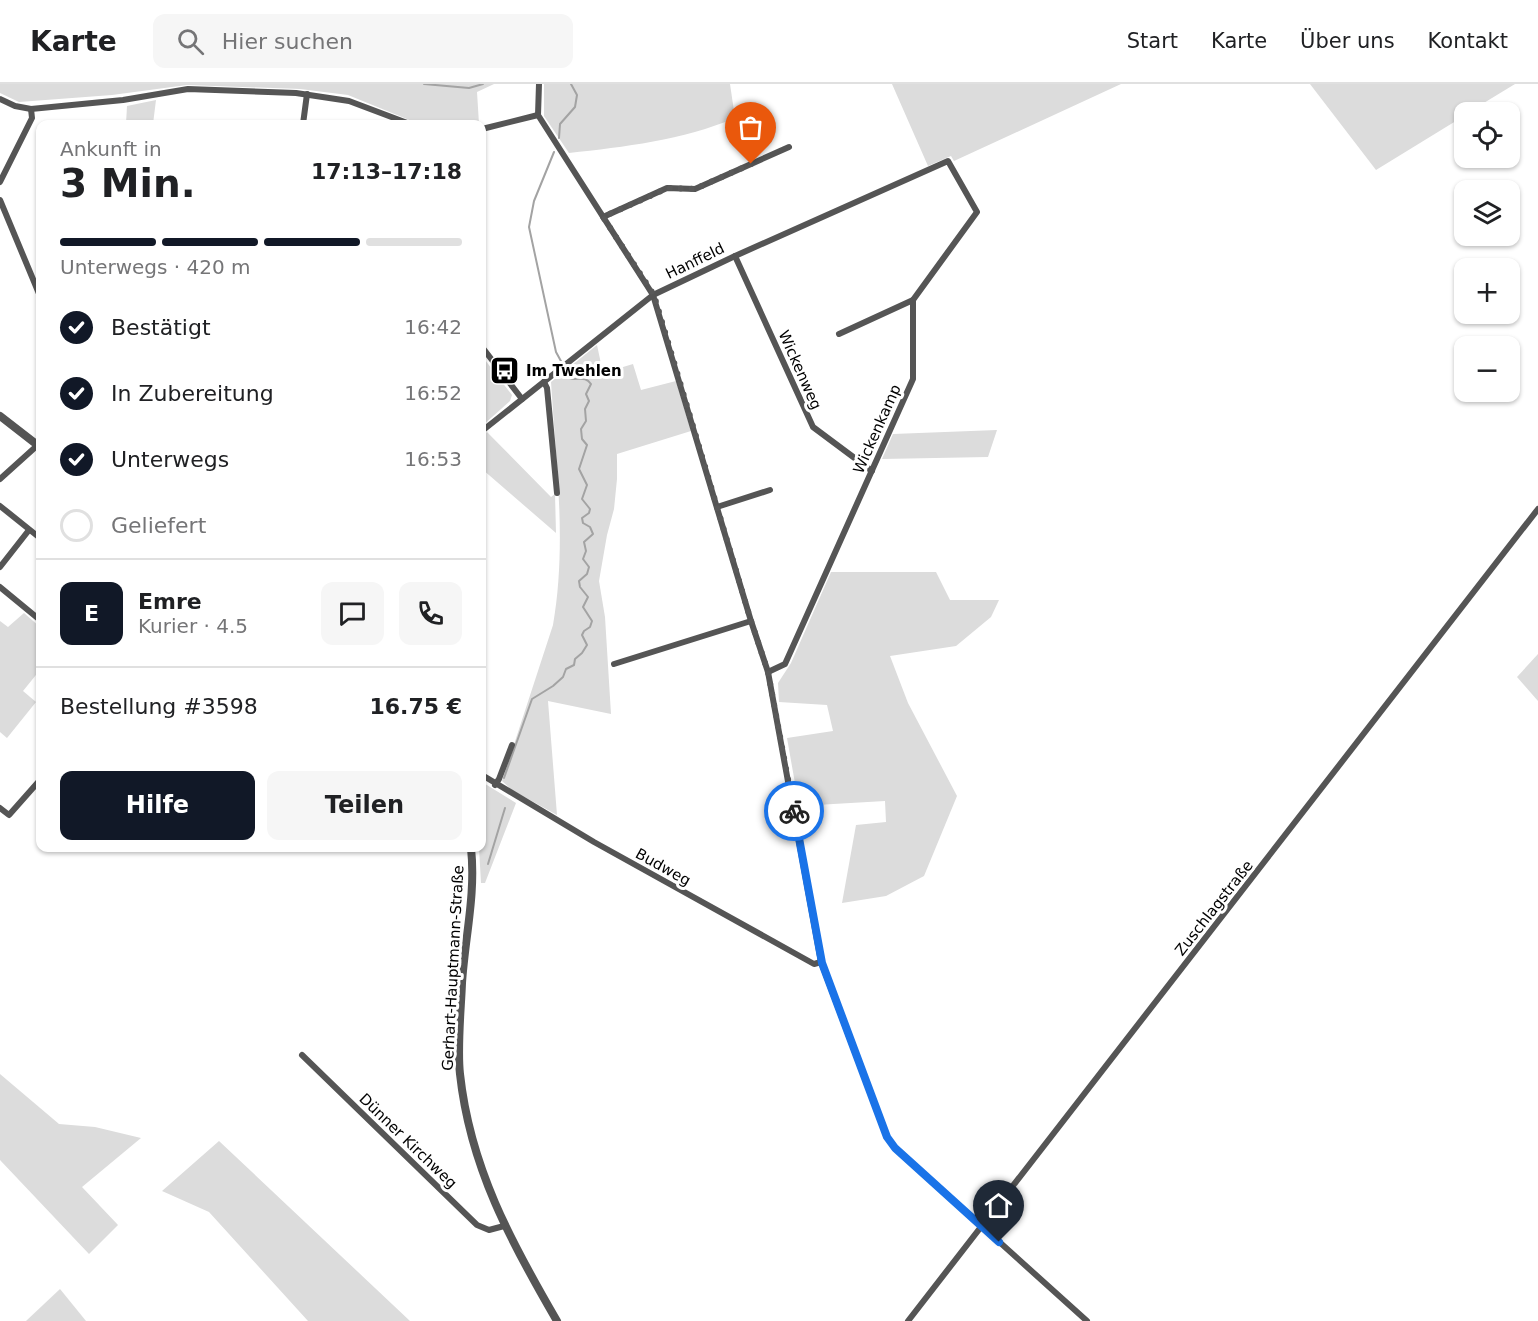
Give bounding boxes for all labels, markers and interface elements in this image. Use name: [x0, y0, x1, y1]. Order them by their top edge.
search box: [153, 14, 573, 68]
text: Karte: [30, 25, 117, 58]
icon: search: [174, 25, 207, 58]
text: Hier suchen: [222, 29, 353, 54]
text: Start: [1127, 29, 1178, 53]
text: Karte: [1211, 29, 1267, 53]
text: Über uns: [1300, 29, 1395, 53]
text: Kontakt: [1428, 29, 1508, 53]
pin: [725, 102, 776, 164]
map controls: [1454, 102, 1520, 402]
button: locate: [1454, 102, 1520, 168]
icon: bag: [734, 111, 767, 144]
text: Ankunft in: [60, 137, 162, 161]
text: 17:13–17:18: [311, 159, 462, 184]
text: 3 Min.: [60, 161, 195, 206]
button: layers: [1454, 180, 1520, 246]
street label: Hanffeld: [663, 239, 727, 283]
text: Unterwegs · 420 m: [60, 255, 251, 279]
button: +: [1454, 258, 1520, 324]
icon: check: [60, 311, 93, 344]
text: Bestätigt: [111, 315, 211, 340]
text: 16:42: [404, 315, 462, 339]
street label: Wickenweg: [775, 328, 825, 412]
button: −: [1454, 336, 1520, 402]
bus stop icon: Im Twehlen: [489, 355, 521, 387]
place label: Im Twehlen: [526, 362, 622, 380]
icon: check: [60, 377, 93, 410]
text: In Zubereitung: [111, 381, 274, 406]
text: 16:52: [404, 381, 462, 405]
street label: Wickenkamp: [849, 382, 905, 476]
icon: check: [60, 443, 93, 476]
text: Unterwegs: [111, 447, 229, 472]
text: 16:53: [404, 447, 462, 471]
text: Geliefert: [111, 513, 206, 538]
button: chat: [321, 582, 384, 645]
button: phone: [399, 582, 462, 645]
text: Emre: [138, 589, 202, 614]
text: E: [84, 601, 99, 626]
text: Kurier · 4.5: [138, 614, 248, 638]
text: Bestellung #3598: [60, 694, 258, 719]
text: 16.75 €: [369, 694, 462, 719]
button: Hilfe: [60, 771, 255, 840]
button: Teilen: [267, 771, 462, 840]
courier: [764, 781, 824, 841]
icon: bike: [778, 795, 811, 828]
street label: Budweg: [632, 845, 694, 889]
street label: Zuschlagstraße: [1171, 857, 1257, 959]
street label: Gerhart-Hauptmann-Straße: [439, 865, 467, 1071]
street label: Dünner Kirchweg: [355, 1090, 461, 1192]
pin: [973, 1180, 1024, 1242]
icon: home: [982, 1189, 1015, 1222]

